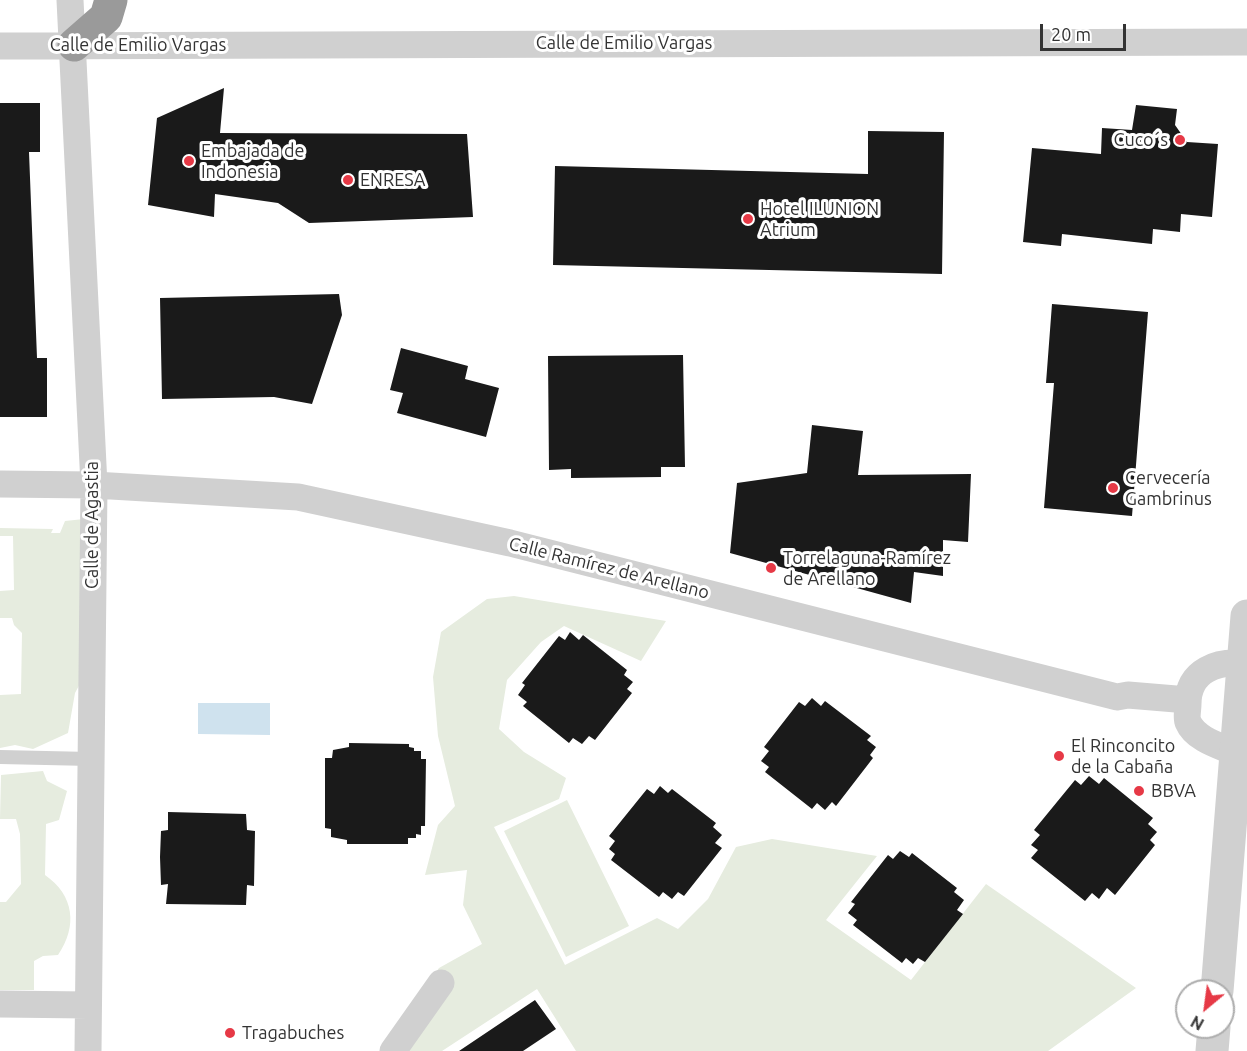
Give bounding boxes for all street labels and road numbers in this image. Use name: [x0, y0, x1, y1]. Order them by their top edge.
street label: Calle de Emilio Vargas: [536, 32, 712, 54]
street label: Calle de Emilio Vargas: [50, 34, 226, 56]
street label: Calle de Agastia: [81, 461, 103, 589]
street label: Calle Ramírez de Arellano: [507, 533, 711, 603]

